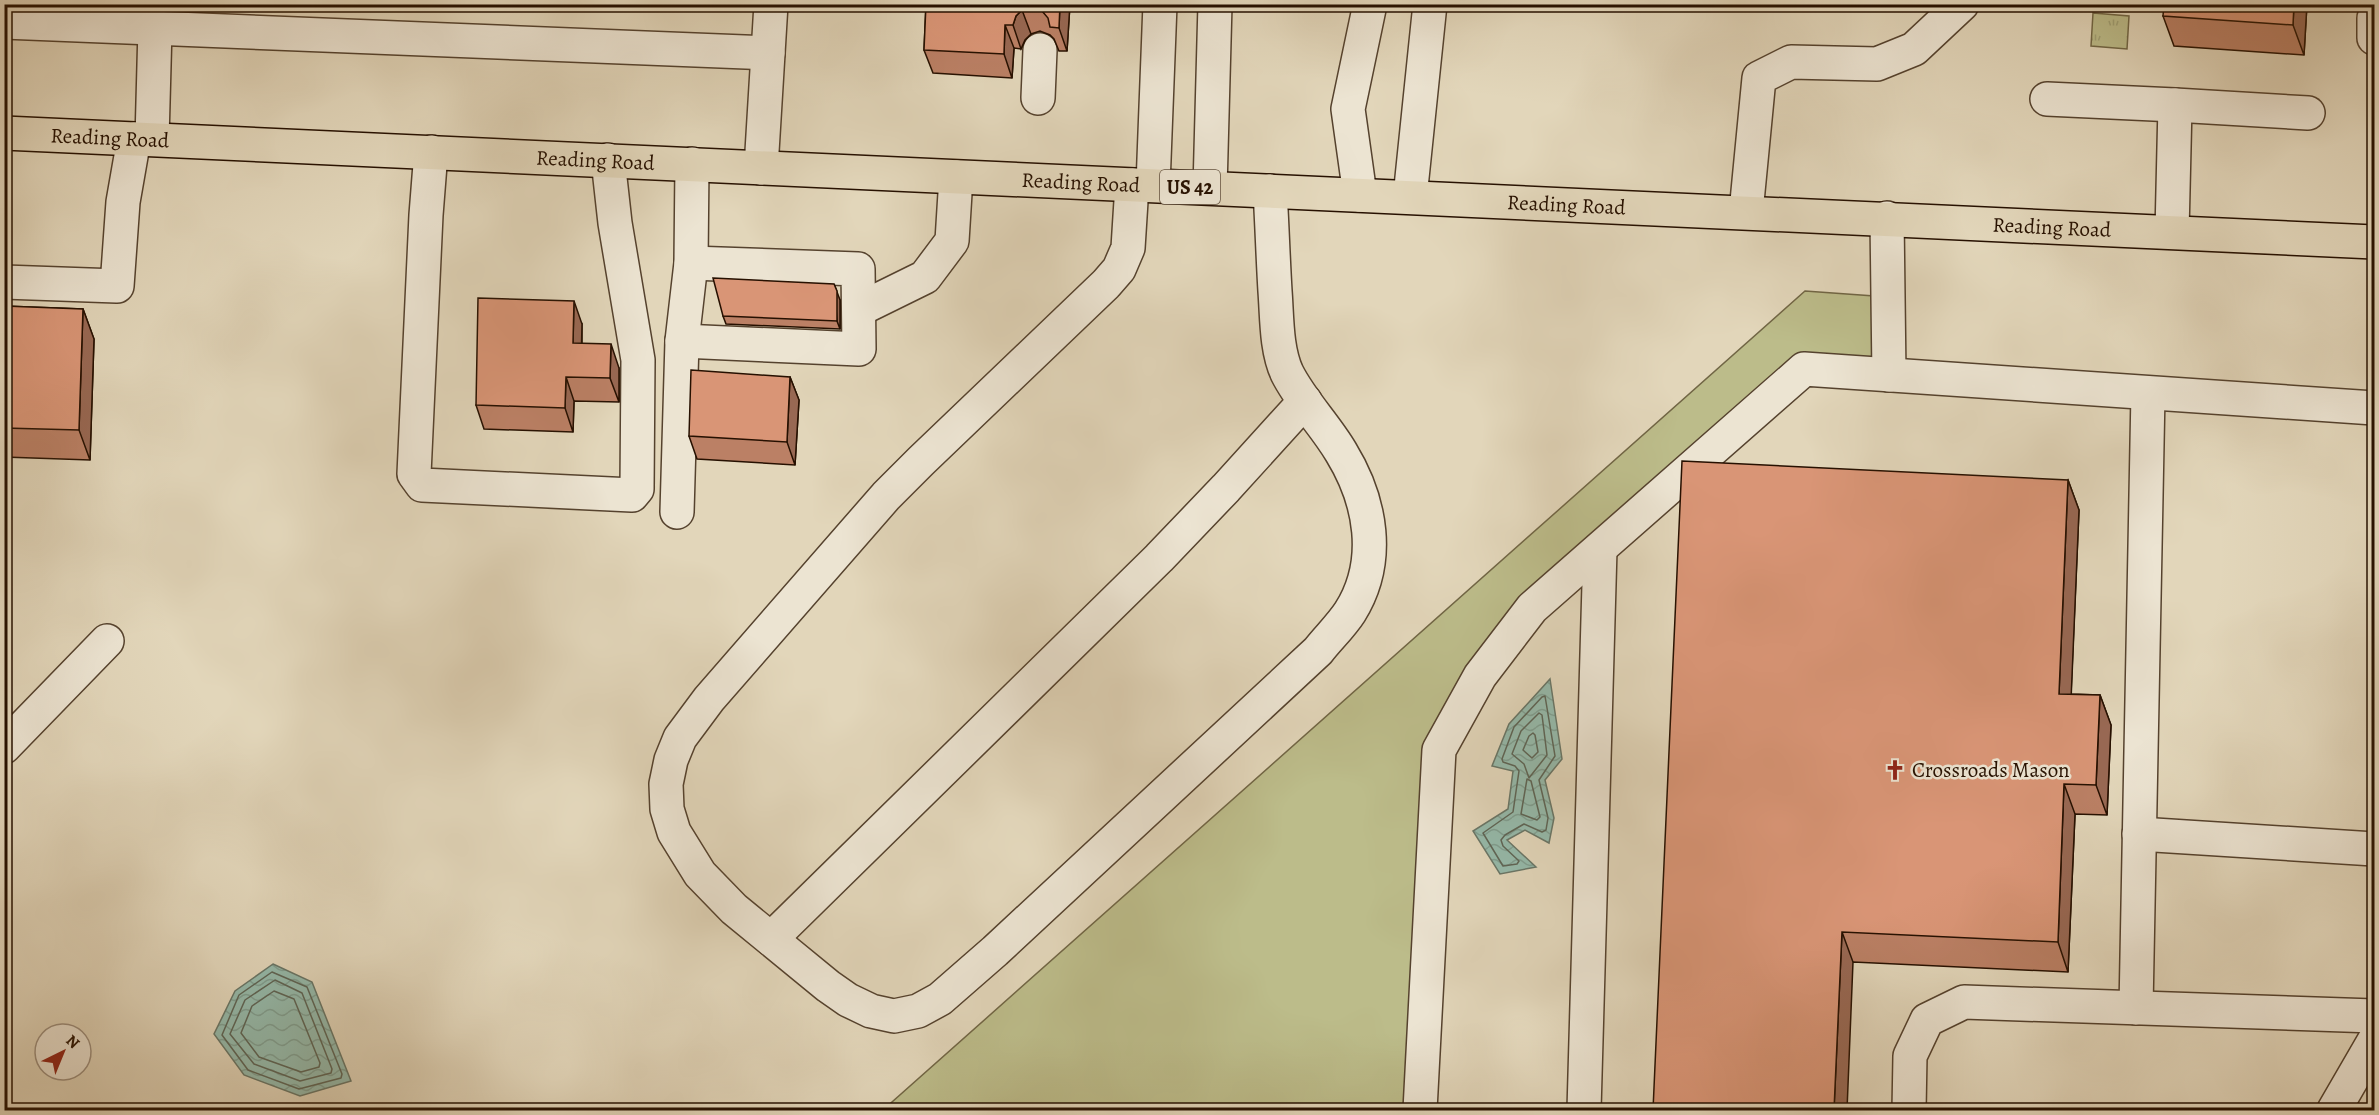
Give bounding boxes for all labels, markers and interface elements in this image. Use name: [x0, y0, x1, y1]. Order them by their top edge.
street label: Reading Road: [50, 121, 170, 155]
street label: Reading Road: [535, 143, 656, 177]
street label: Reading Road: [1021, 166, 1141, 199]
road number: US 42: [1160, 170, 1220, 204]
street label: Reading Road: [1506, 188, 1627, 222]
street label: Reading Road: [1992, 210, 2112, 244]
place label: Crossroads Mason: [1912, 756, 2070, 784]
church icon: Crossroads Mason: [1883, 758, 1907, 782]
north arrow: [33, 1022, 93, 1082]
text: N: [61, 1030, 85, 1054]

